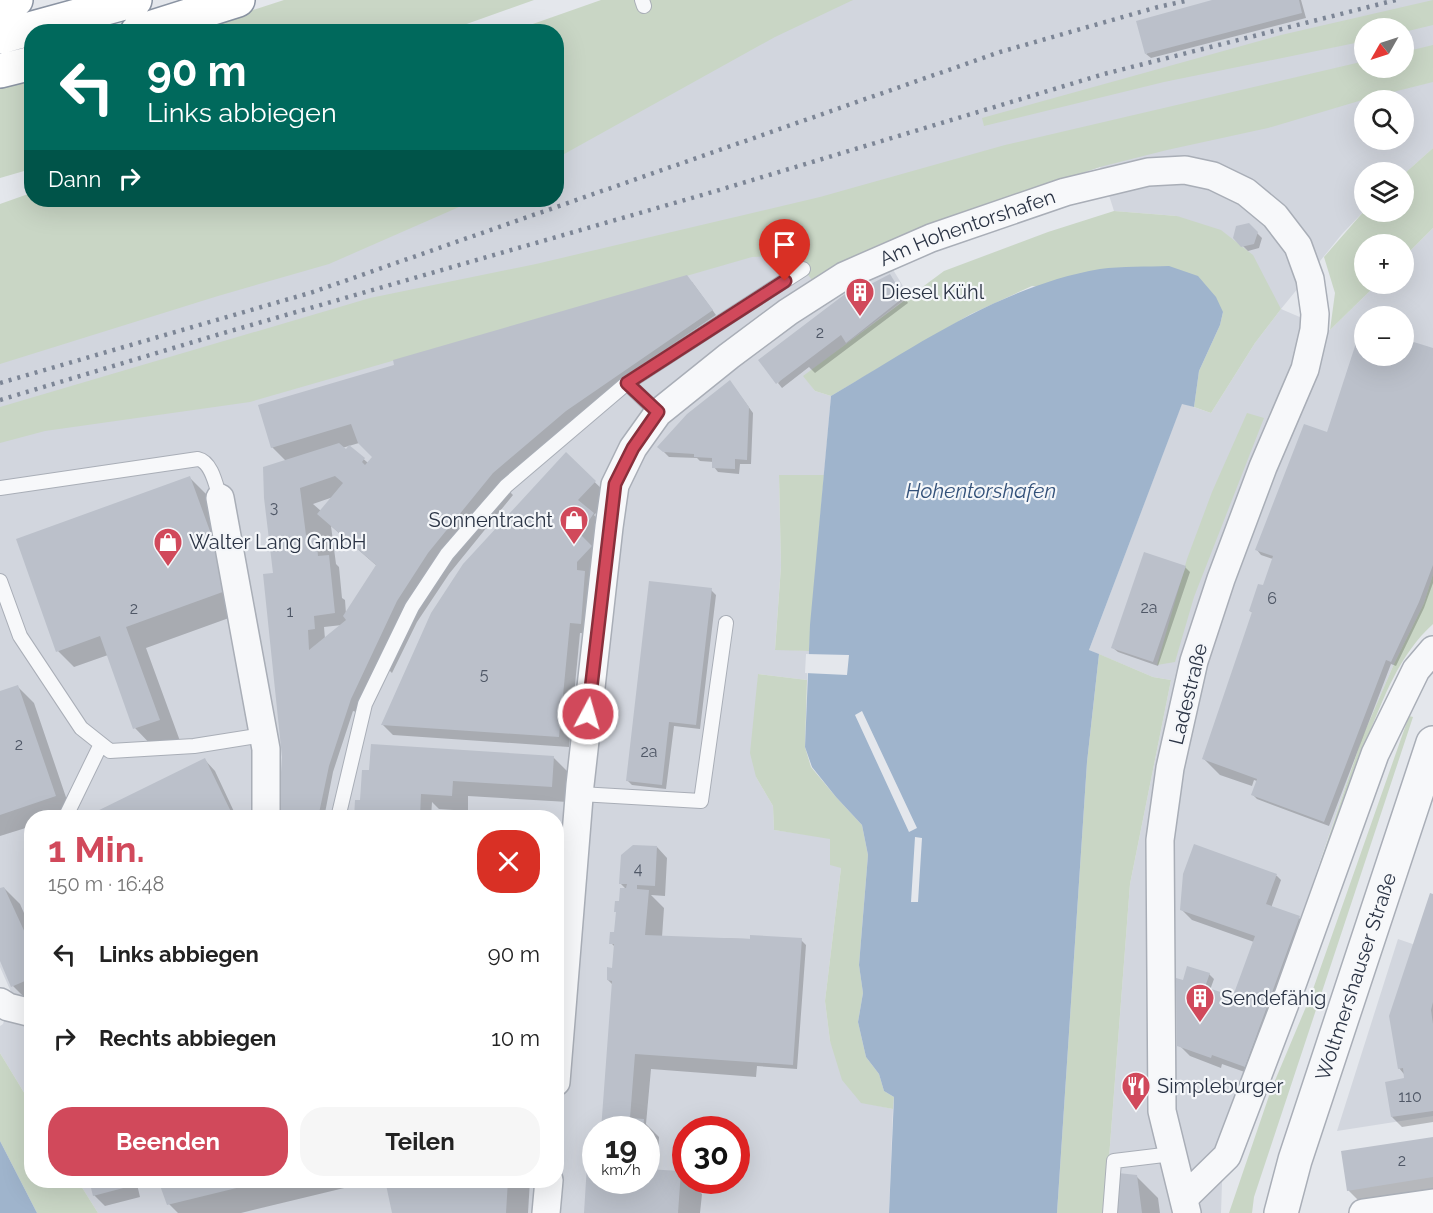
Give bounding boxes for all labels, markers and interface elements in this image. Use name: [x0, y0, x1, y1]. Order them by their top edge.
north arrow: [1354, 18, 1414, 78]
map controls: [1354, 18, 1414, 366]
text: 90 m: [147, 47, 247, 96]
icon: left: [48, 48, 126, 126]
button: search: [1354, 90, 1414, 150]
text: Links abbiegen: [147, 97, 337, 128]
icon: right: [113, 162, 146, 195]
button: layers: [1354, 162, 1414, 222]
text: Dann: [48, 166, 101, 192]
street label: Am Hohentorshafen: [876, 184, 1058, 271]
pin: [759, 219, 810, 281]
icon: arrive: [768, 228, 801, 261]
button: +: [1354, 234, 1414, 294]
building icon: Diesel Kühl: [844, 276, 876, 318]
place label: Diesel Kühl: [881, 280, 985, 304]
button: −: [1354, 306, 1414, 366]
house number: 2: [816, 323, 824, 342]
water label: Hohentorshafen: [906, 478, 1056, 503]
house number: 3: [270, 498, 278, 517]
shop icon: Sonnentracht: [558, 504, 590, 546]
place label: Sonnentracht: [429, 508, 553, 532]
shop icon: Walter Lang GmbH: [152, 526, 184, 568]
place label: Walter Lang GmbH: [189, 530, 366, 554]
house number: 6: [1267, 589, 1277, 608]
house number: 2a: [1140, 598, 1158, 617]
house number: 2: [130, 599, 138, 618]
house number: 1: [287, 602, 294, 621]
street label: Ladestraße: [1164, 641, 1212, 747]
house number: 5: [480, 665, 489, 684]
position arrow: [556, 682, 620, 746]
house number: 2: [15, 735, 23, 754]
house number: 2a: [640, 742, 658, 761]
text: 1 Min.: [48, 828, 145, 870]
button: close: [477, 830, 540, 893]
house number: 4: [634, 859, 643, 878]
street label: Woltmershauser Straße: [1310, 869, 1401, 1084]
text: 150 m · 16:48: [48, 872, 164, 896]
icon: left: [48, 938, 81, 971]
text: Links abbiegen: [99, 941, 259, 967]
text: 90 m: [488, 941, 540, 967]
building icon: Sendefähig: [1184, 982, 1216, 1024]
place label: Sendefähig: [1221, 986, 1326, 1010]
icon: right: [48, 1022, 81, 1055]
text: Rechts abbiegen: [99, 1025, 276, 1051]
text: 10 m: [491, 1025, 540, 1051]
restaurant icon: Simpleburger: [1120, 1070, 1152, 1112]
place label: Simpleburger: [1157, 1074, 1283, 1098]
house number: 110: [1398, 1087, 1422, 1106]
button: Beenden: [48, 1107, 288, 1176]
button: Teilen: [300, 1107, 540, 1176]
speed limit sign: 30: [672, 1116, 750, 1194]
text: 19: [605, 1130, 637, 1165]
house number: 2: [1398, 1151, 1406, 1170]
text: km/h: [601, 1161, 641, 1179]

